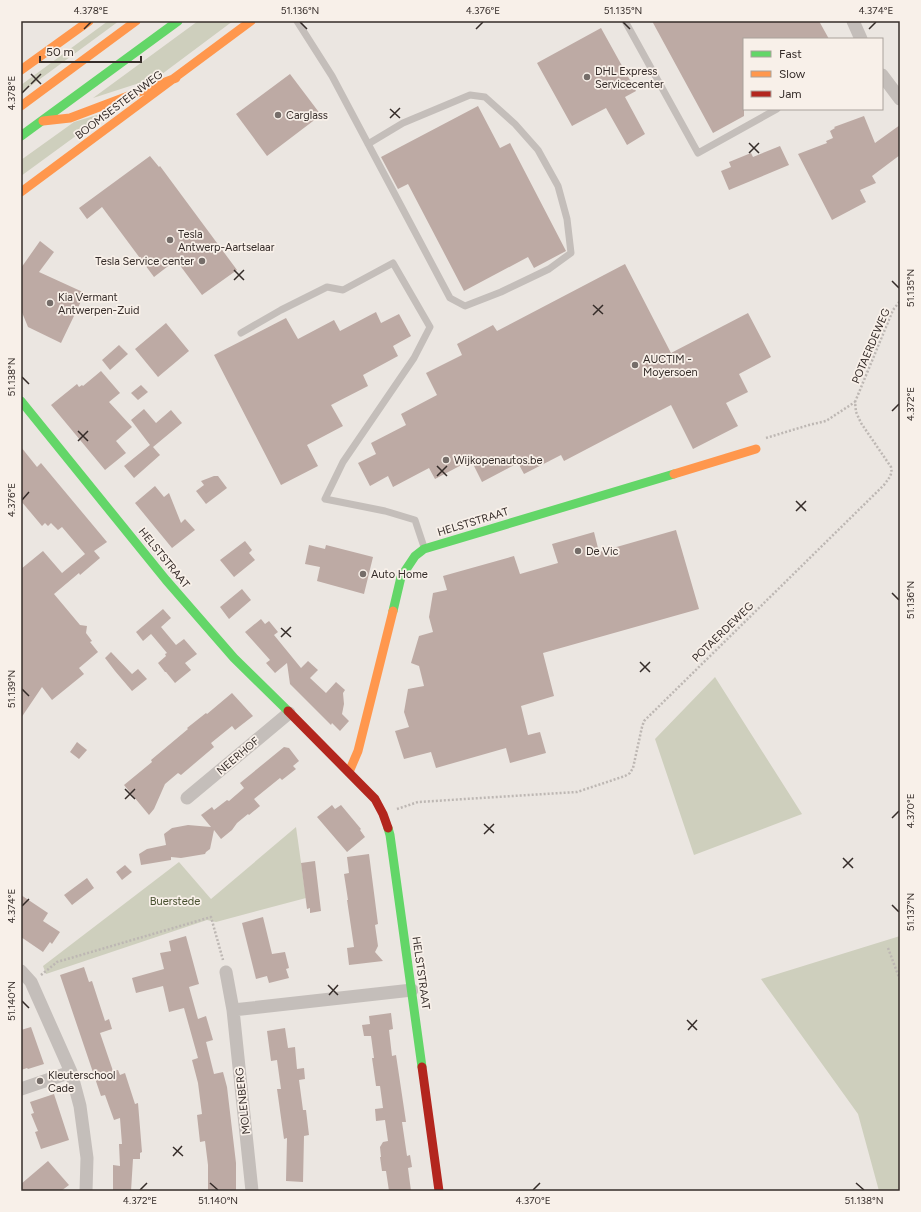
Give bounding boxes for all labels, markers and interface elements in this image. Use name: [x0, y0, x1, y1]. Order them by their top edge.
text: 4.378°E: [74, 4, 109, 17]
text: 51.136°N: [281, 4, 319, 17]
text: 4.376°E: [466, 4, 500, 17]
text: 51.135°N: [604, 4, 642, 17]
text: 4.374°E: [859, 4, 894, 17]
scale bar: [40, 38, 141, 64]
legend: [743, 38, 883, 110]
text: 50 m: [46, 45, 74, 59]
text: Fast: [779, 47, 802, 61]
place label: DHL Express Servicecenter: [595, 65, 664, 91]
text: Slow: [779, 67, 806, 81]
street label: BOOMSESTEENWEG: [73, 68, 165, 142]
marker: DHL Express Servicecenter: [582, 72, 592, 82]
text: 4.378°E: [5, 75, 18, 110]
text: Jam: [779, 87, 802, 101]
place label: Carglass: [286, 109, 328, 122]
marker: Carglass: [273, 110, 283, 120]
place label: Tesla Antwerp-Aartselaar: [178, 228, 275, 254]
marker: Tesla Antwerp-Aartselaar: [165, 235, 175, 245]
place label: Tesla Service center: [95, 255, 194, 268]
marker: Tesla Service center: [197, 256, 207, 266]
text: 51.135°N: [904, 269, 917, 307]
place label: Kia Vermant Antwerpen-Zuid: [58, 291, 139, 317]
marker: Kia Vermant Antwerpen-Zuid: [45, 298, 55, 308]
street label: POTAERDEWEG: [849, 306, 893, 386]
place label: AUCTIM - Moyersoen: [643, 353, 698, 379]
text: 51.138°N: [5, 357, 18, 397]
marker: AUCTIM - Moyersoen: [630, 360, 640, 370]
text: 4.372°E: [904, 387, 917, 421]
place label: Wijkopenautos.be: [454, 454, 542, 467]
marker: Wijkopenautos.be: [441, 455, 451, 465]
text: 4.376°E: [5, 483, 18, 517]
street label: HELSTSTRAAT: [436, 505, 510, 539]
street label: HELSTSTRAAT: [136, 525, 192, 591]
place label: De Vic: [586, 545, 618, 558]
marker: De Vic: [573, 546, 583, 556]
place label: Auto Home: [371, 568, 428, 581]
marker: Auto Home: [358, 569, 368, 579]
text: 51.136°N: [904, 581, 917, 619]
street label: POTAERDEWEG: [690, 599, 756, 665]
text: 51.139°N: [5, 670, 18, 708]
street label: NEERHOF: [214, 735, 262, 777]
text: 4.370°E: [904, 793, 917, 829]
text: 4.374°E: [5, 888, 18, 923]
text: 51.137°N: [904, 893, 917, 931]
park label: Buerstede: [150, 895, 200, 908]
street label: HELSTSTRAAT: [409, 936, 433, 1010]
text: 51.140°N: [5, 981, 18, 1021]
street label: MOLENBERG: [233, 1067, 253, 1135]
place label: Kleuterschool Cade: [48, 1069, 116, 1095]
marker: Kleuterschool Cade: [35, 1076, 45, 1086]
text: 4.372°E: [123, 1194, 157, 1207]
text: 51.140°N: [198, 1194, 238, 1207]
text: 4.370°E: [515, 1194, 551, 1207]
text: 51.138°N: [844, 1194, 884, 1207]

